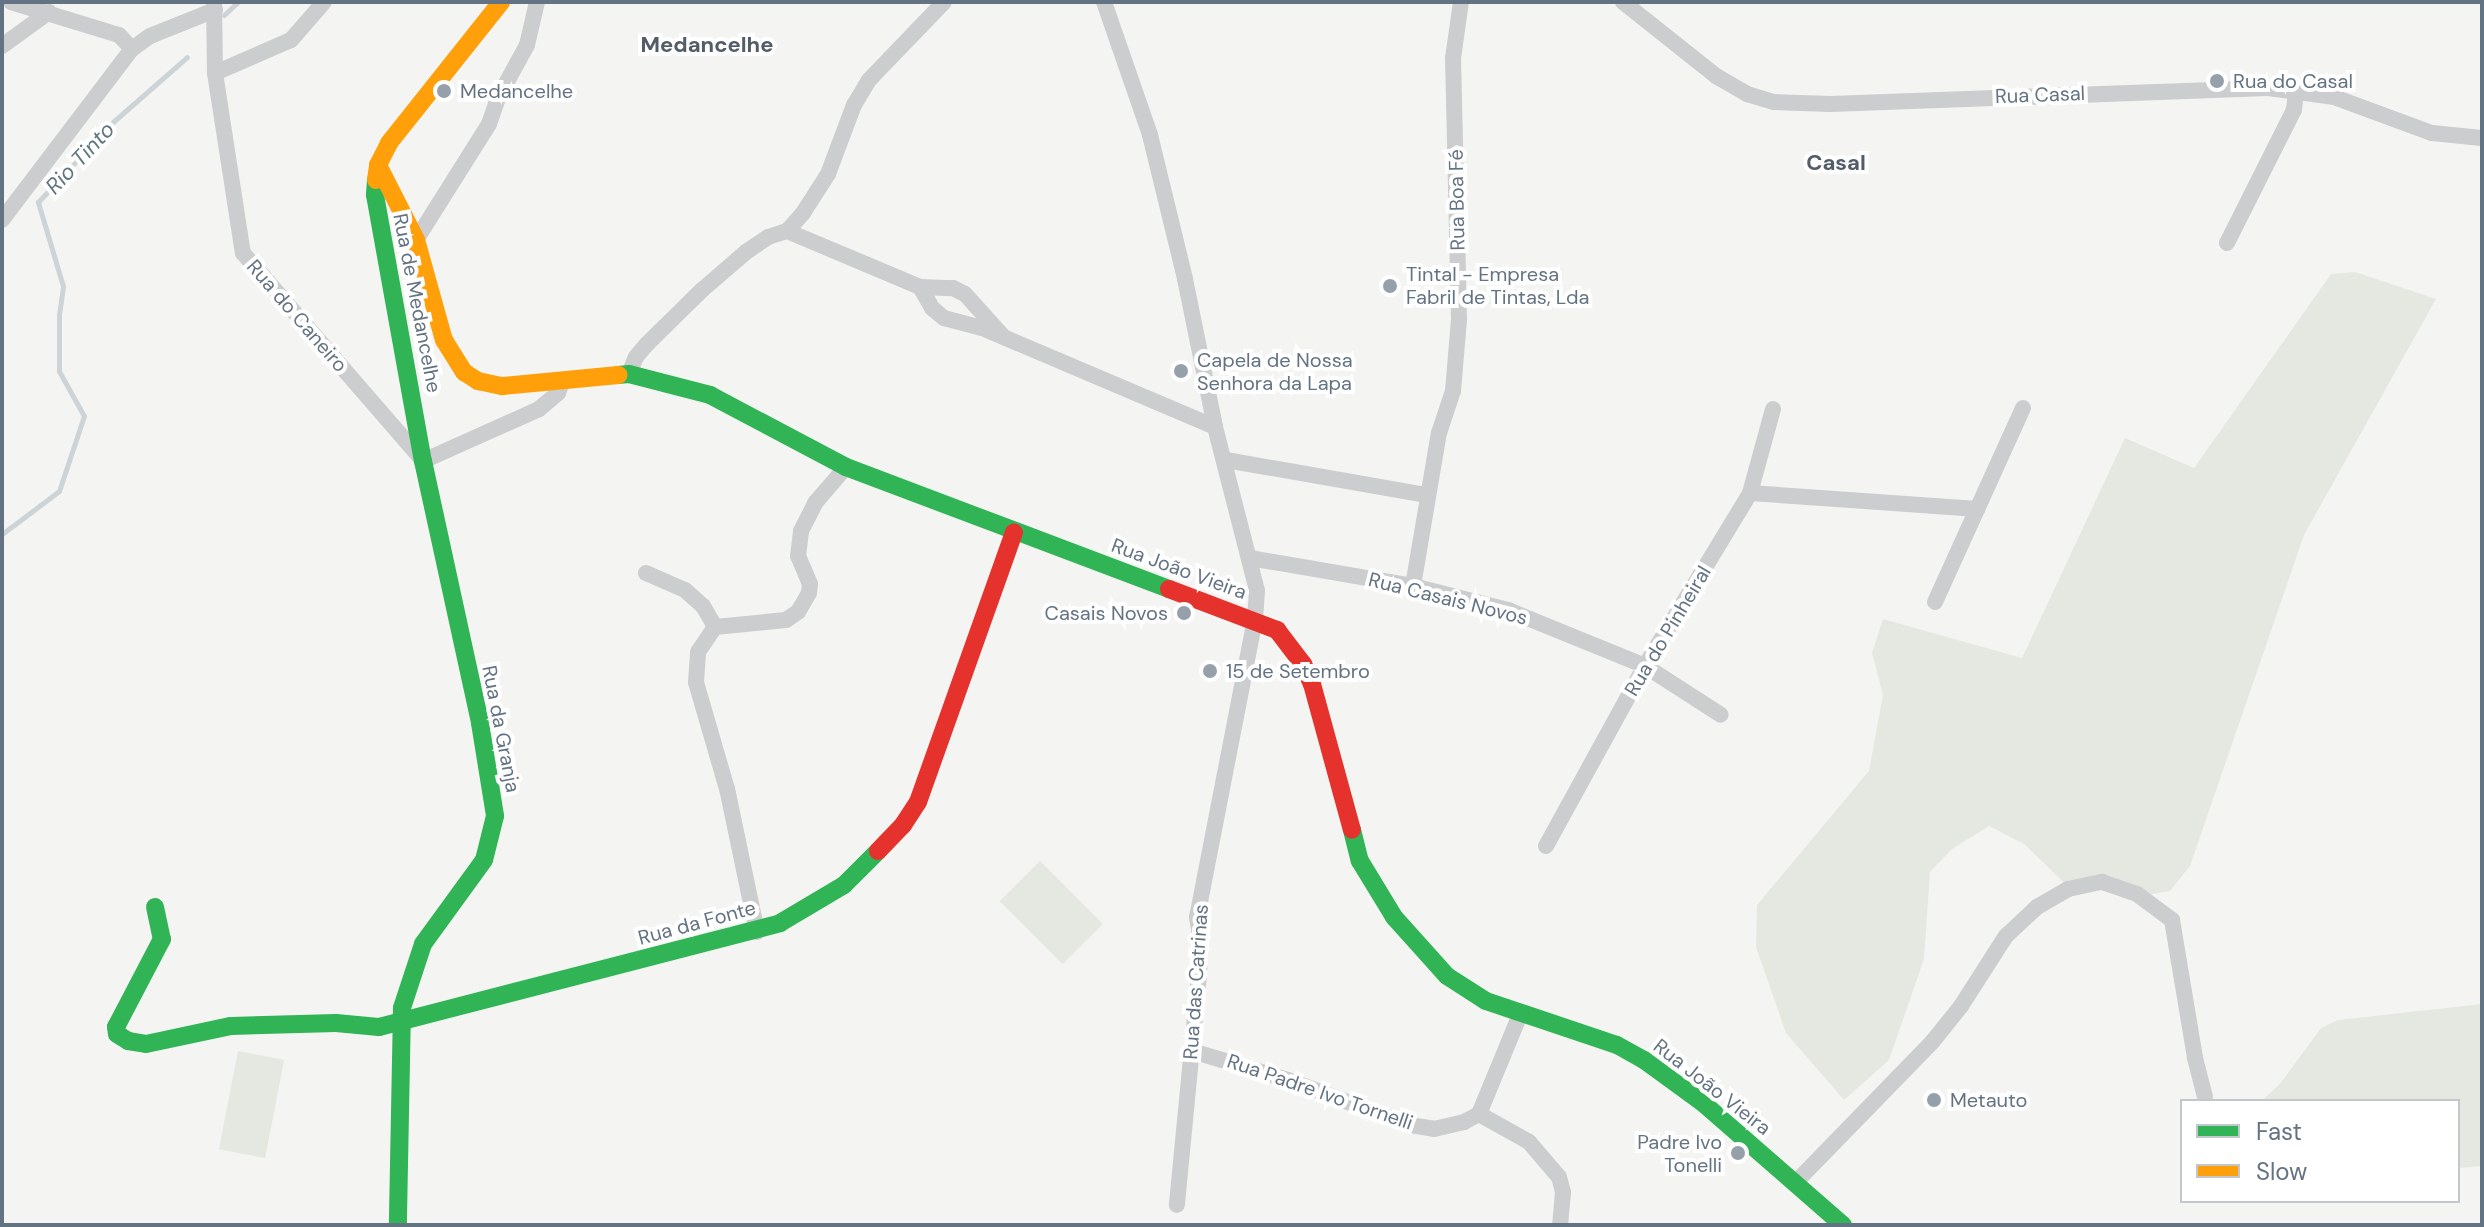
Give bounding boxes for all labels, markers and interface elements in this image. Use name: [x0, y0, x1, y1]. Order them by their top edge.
district label: Medancelhe: [641, 32, 773, 58]
place label: Rua do Casal: [2233, 69, 2353, 93]
marker: Rua do Casal: [2208, 72, 2226, 90]
place label: Medancelhe: [460, 79, 573, 103]
street label: Rua Casal: [1995, 81, 2085, 109]
marker: Medancelhe: [435, 82, 453, 100]
water label: Rio Tinto: [40, 116, 120, 200]
street label: Rua Boa Fé: [1444, 149, 1470, 251]
district label: Casal: [1806, 150, 1866, 176]
street label: Rua de Medancelhe: [388, 211, 446, 395]
street label: Rua do Caneiro: [242, 255, 352, 377]
place label: Tintal - Empresa Fabril de Tintas, Lda: [1406, 262, 1589, 309]
marker: Tintal - Empresa Fabril de Tintas, Lda: [1381, 277, 1399, 295]
place label: Capela de Nossa Senhora da Lapa: [1197, 348, 1353, 395]
marker: Capela de Nossa Senhora da Lapa: [1172, 362, 1190, 380]
street label: Rua João Vieira: [1108, 533, 1250, 605]
street label: Rua do Pinheiral: [1620, 562, 1716, 700]
street label: Rua Casais Novos: [1366, 568, 1530, 630]
place label: Casais Novos: [1045, 601, 1168, 625]
marker: Casais Novos: [1175, 604, 1193, 622]
place label: 15 de Setembro: [1226, 659, 1370, 683]
marker: 15 de Setembro: [1201, 662, 1219, 680]
street label: Rua da Granja: [477, 663, 525, 795]
street label: Rua da Fonte: [636, 896, 758, 950]
street label: Rua das Catrinas: [1179, 904, 1213, 1060]
street label: Rua João Vieira: [1649, 1034, 1775, 1140]
street label: Rua Padre Ivo Tornelli: [1224, 1049, 1416, 1135]
place label: Metauto: [1950, 1088, 2027, 1112]
marker: Metauto: [1925, 1091, 1943, 1109]
legend: [2180, 1099, 2460, 1203]
text: Fast: [2256, 1116, 2302, 1147]
place label: Padre Ivo Tonelli: [1637, 1130, 1722, 1177]
marker: Padre Ivo Tonelli: [1729, 1144, 1747, 1162]
text: Slow: [2256, 1156, 2307, 1187]

